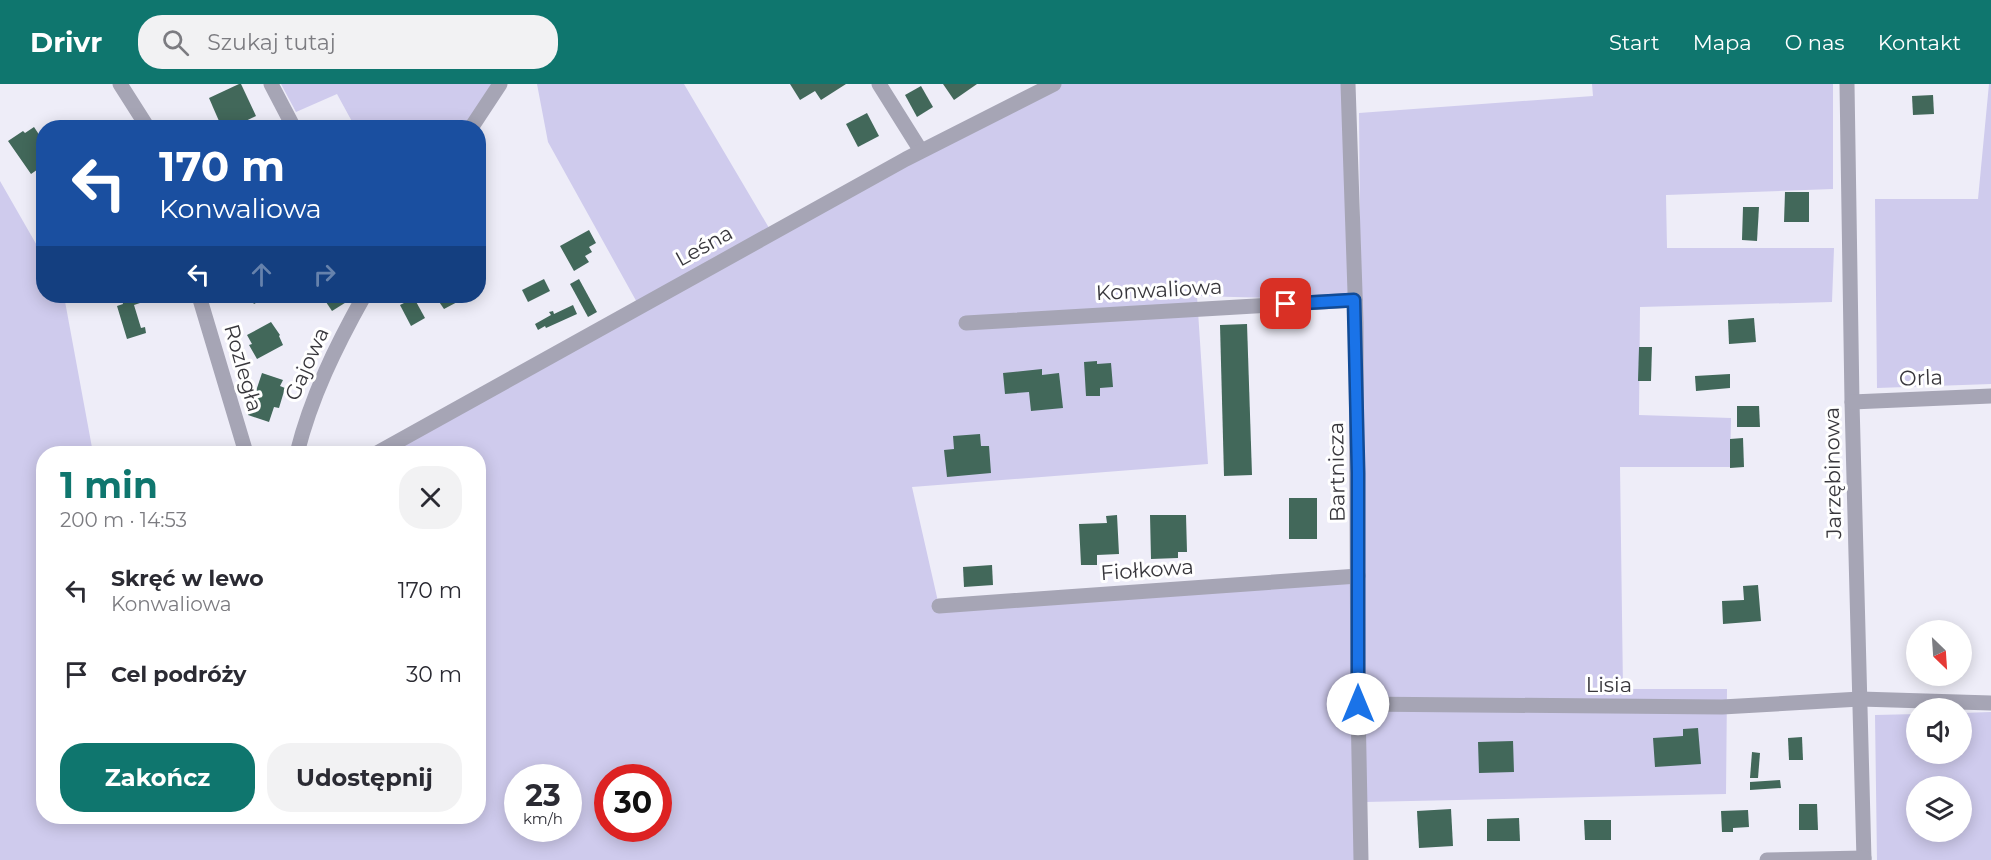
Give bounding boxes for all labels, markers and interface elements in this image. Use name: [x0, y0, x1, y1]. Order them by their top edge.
search box: [138, 15, 558, 69]
text: Drivr: [30, 25, 102, 59]
icon: search: [159, 26, 192, 59]
text: Szukaj tutaj: [207, 29, 336, 56]
text: Start: [1609, 30, 1660, 55]
text: Mapa: [1693, 30, 1752, 55]
text: O nas: [1785, 30, 1845, 55]
text: Kontakt: [1878, 30, 1961, 55]
text: 170 m: [159, 140, 285, 192]
icon: left: [60, 144, 138, 222]
text: Konwaliowa: [159, 192, 322, 225]
street label: Leśna: [671, 220, 737, 271]
icon: left: [182, 258, 215, 291]
icon: ahead: [245, 258, 278, 291]
icon: right: [308, 258, 341, 291]
street label: Konwaliowa: [1095, 274, 1223, 305]
pin: [1260, 278, 1311, 329]
icon: arrive: [1269, 287, 1302, 320]
street label: Rozległa: [219, 321, 268, 415]
street label: Gajowa: [279, 323, 334, 404]
street label: Orla: [1899, 364, 1943, 391]
street label: Jarzębinowa: [1819, 407, 1846, 540]
street label: Bartnicza: [1323, 422, 1350, 522]
text: 1 min: [60, 463, 158, 507]
button: close: [399, 466, 462, 529]
text: 200 m · 14:53: [60, 508, 187, 532]
street label: Fiołkowa: [1100, 554, 1194, 585]
text: Skręć w lewo: [111, 565, 264, 592]
icon: left: [60, 574, 93, 607]
text: 170 m: [398, 577, 462, 604]
text: Konwaliowa: [111, 592, 232, 616]
north arrow: [1906, 620, 1972, 686]
map controls: [1906, 620, 1972, 842]
icon: arrive: [60, 658, 93, 691]
text: Cel podróży: [111, 661, 247, 688]
text: 30 m: [406, 661, 462, 688]
position arrow: [1326, 672, 1390, 736]
street label: Lisia: [1586, 672, 1632, 697]
button: sound: [1906, 698, 1972, 764]
button: Zakończ: [60, 743, 255, 812]
button: Udostępnij: [267, 743, 462, 812]
speed limit sign: 30: [594, 764, 672, 842]
button: layers: [1906, 776, 1972, 842]
text: 23: [525, 777, 561, 814]
text: km/h: [523, 809, 563, 828]

